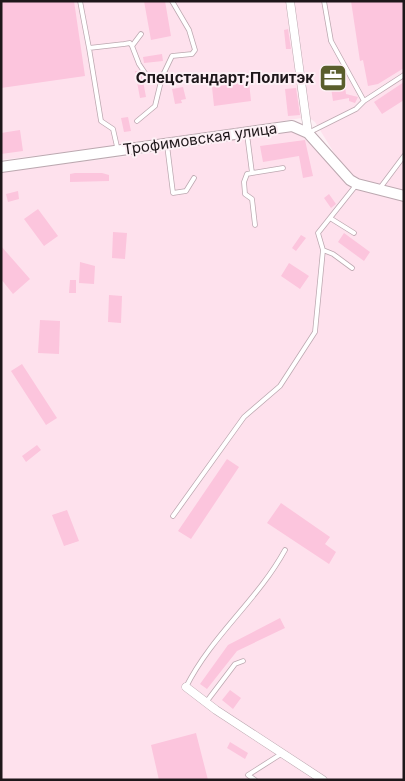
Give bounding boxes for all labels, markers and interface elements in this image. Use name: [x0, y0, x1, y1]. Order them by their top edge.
office icon: Спецстандарт;Политэк: [318, 63, 348, 93]
place label: Спецстандарт;Политэк: [136, 68, 314, 87]
street label: Трофимовская улица: [122, 118, 278, 159]

